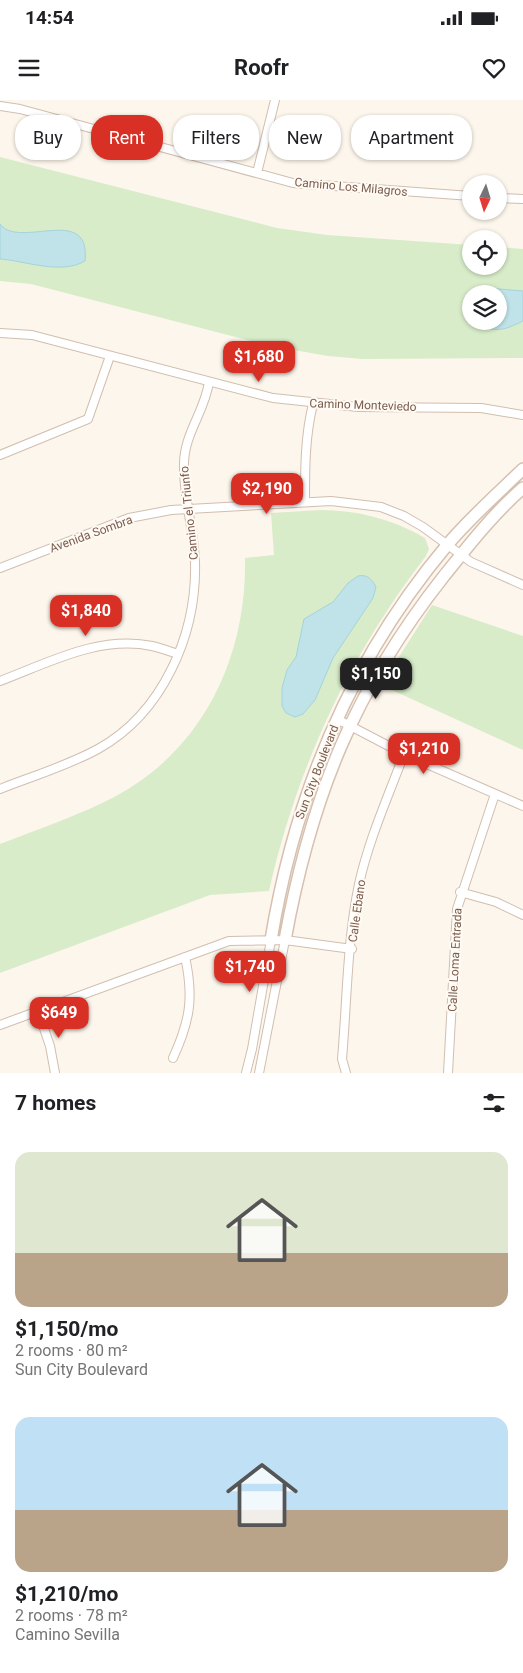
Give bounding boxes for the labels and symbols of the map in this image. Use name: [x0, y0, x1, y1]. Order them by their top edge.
street label: Camino Los Milagros: [294, 175, 408, 199]
north arrow: [462, 175, 508, 220]
pin: $1,680: [218, 340, 300, 383]
street label: Camino Monteviedo: [309, 396, 417, 414]
street label: Camino el Triunfo: [177, 465, 201, 561]
pin: $2,190: [226, 472, 308, 515]
street label: Avenida Sombra: [48, 513, 134, 555]
pin: $1,840: [45, 594, 127, 637]
pin: $1,150: [335, 658, 417, 700]
street label: Sun City Boulevard: [293, 723, 341, 821]
pin: $1,210: [383, 732, 465, 775]
street label: Calle Ebano: [346, 879, 368, 943]
street label: Calle Loma Entrada: [445, 908, 465, 1012]
pin: $1,740: [209, 950, 291, 993]
pin: $649: [29, 996, 89, 1039]

